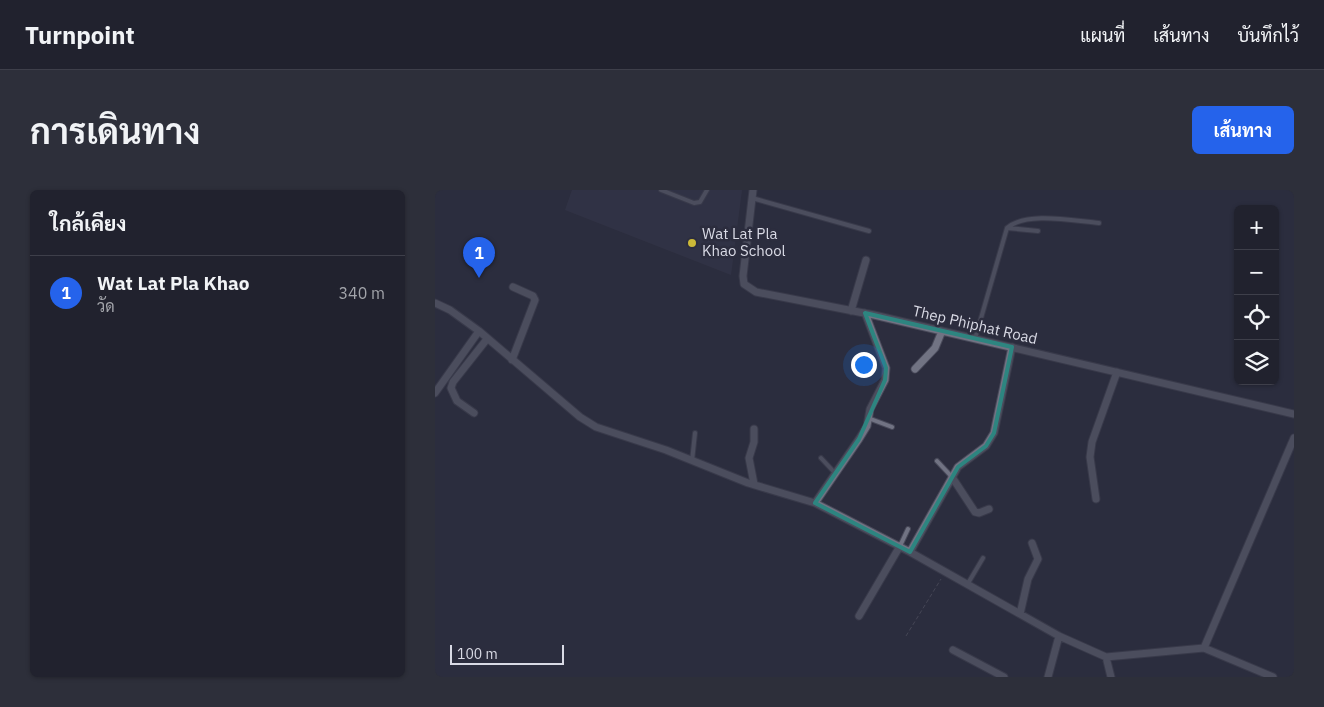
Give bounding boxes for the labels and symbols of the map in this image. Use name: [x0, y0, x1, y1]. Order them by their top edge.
place label: Wat Lat Pla Khao School: [702, 224, 786, 260]
pin: 1: [463, 237, 495, 278]
marker: Wat Lat Pla Khao School: [686, 237, 698, 249]
street label: Thep Phiphat Road: [911, 301, 1039, 348]
your location: [851, 352, 877, 378]
scale bar: [450, 642, 564, 665]

